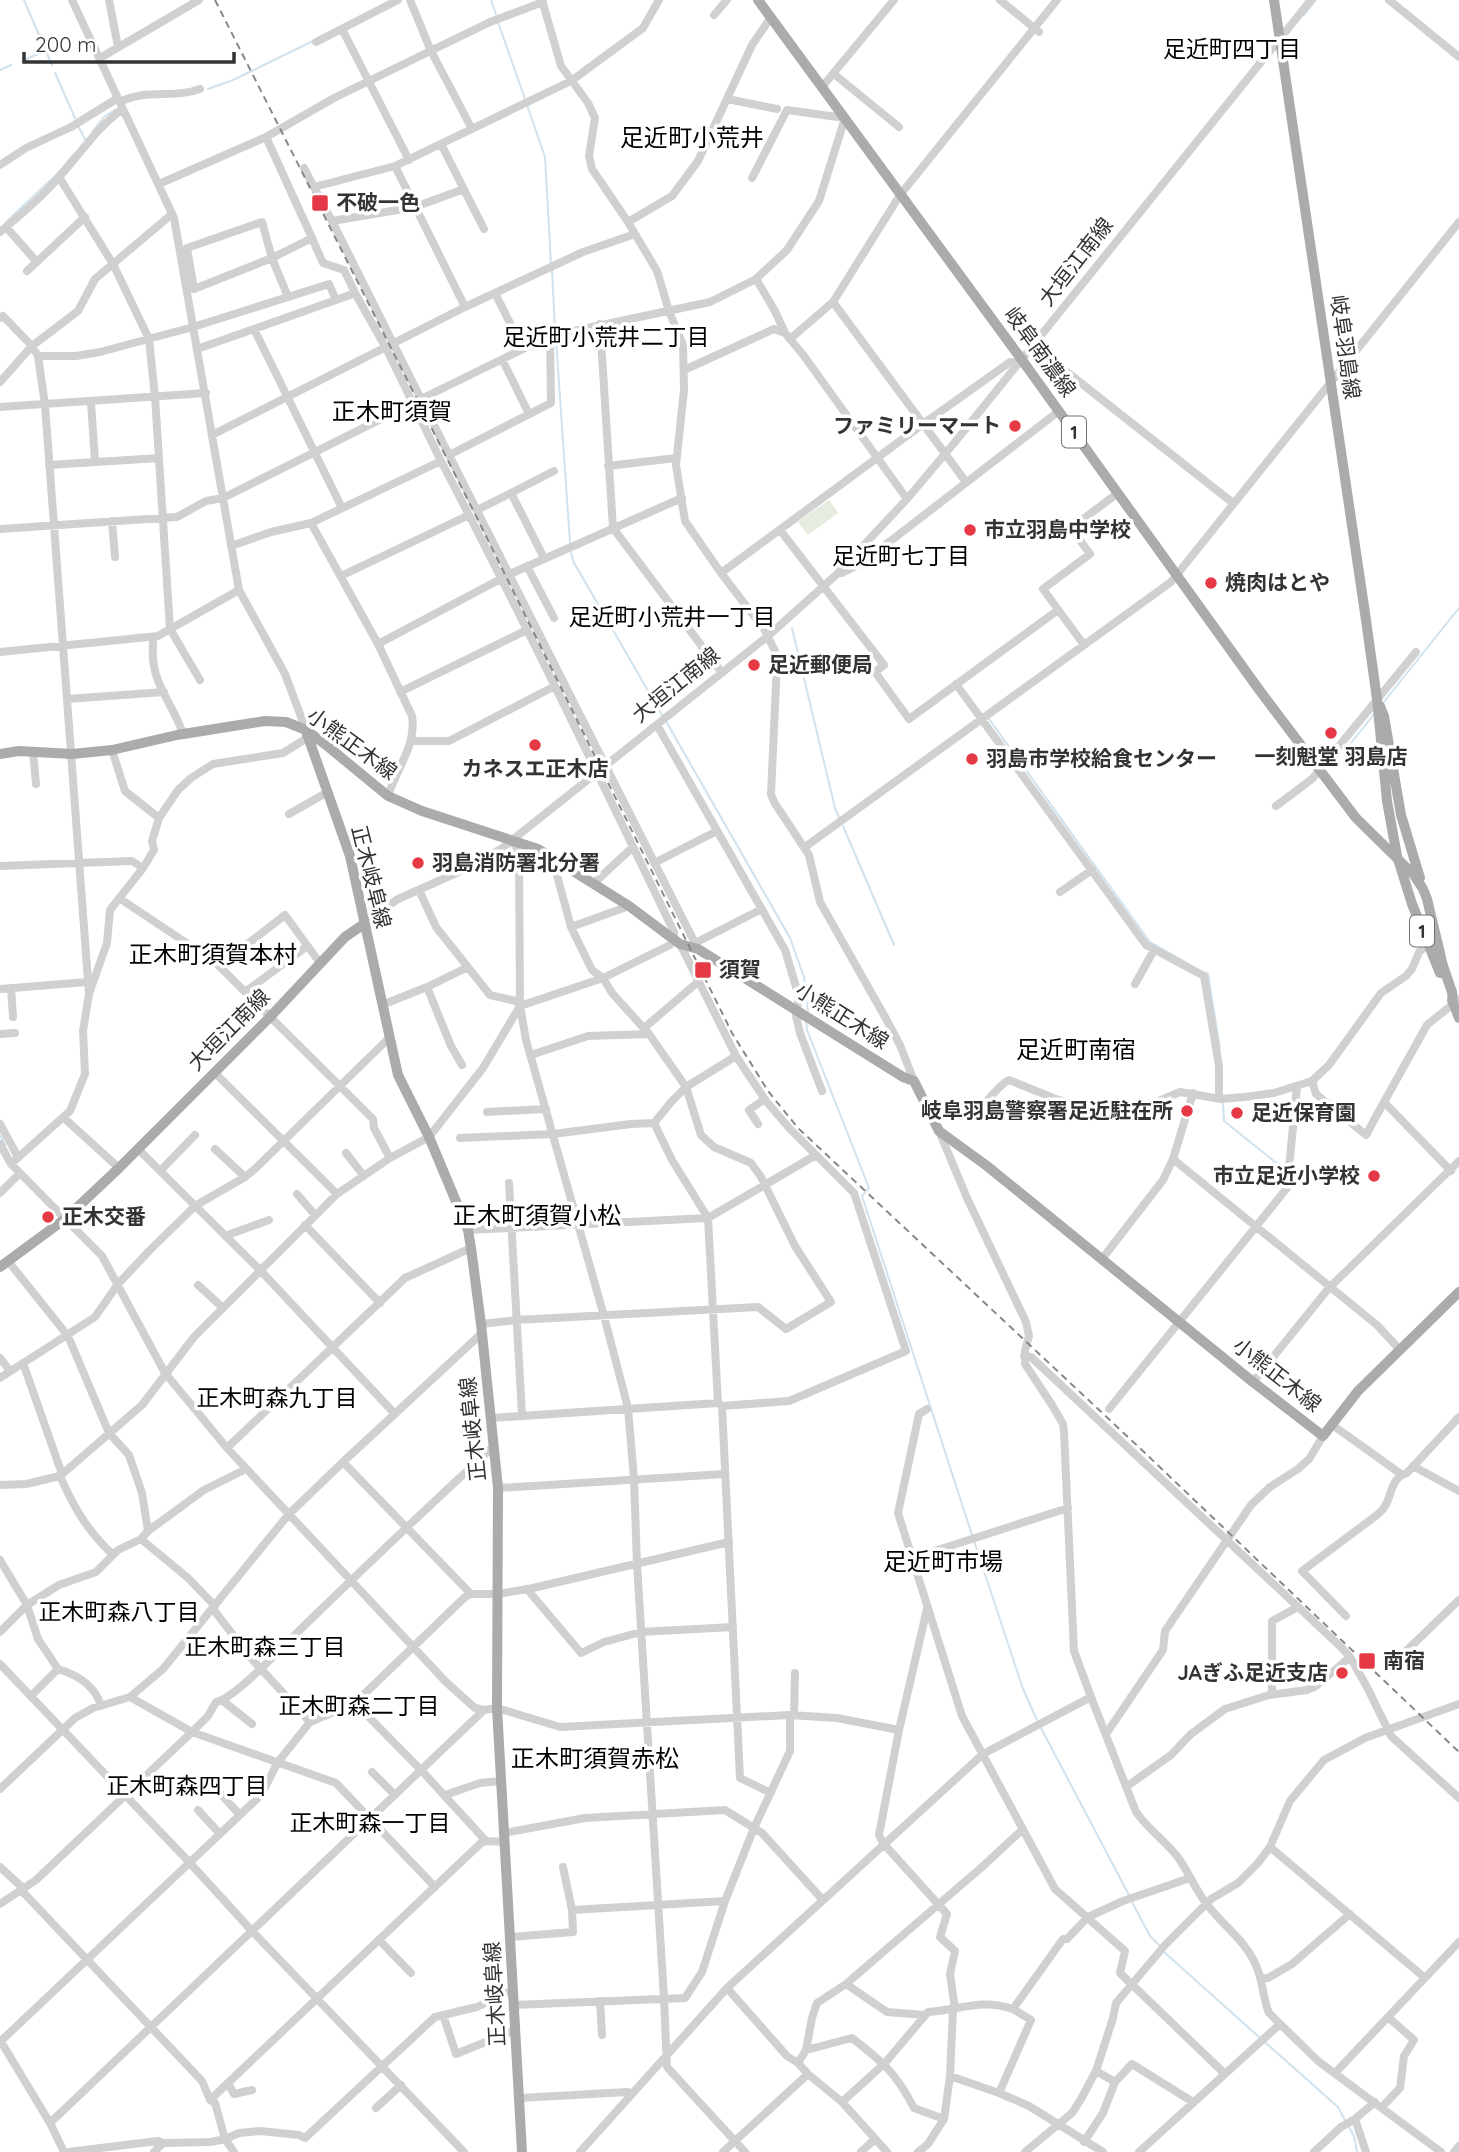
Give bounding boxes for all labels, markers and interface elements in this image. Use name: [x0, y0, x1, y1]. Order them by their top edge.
scale bar: [24, 21, 234, 65]
text: 200 m: [35, 31, 97, 57]
district label: 足近町四丁目: [1163, 34, 1301, 63]
district label: 足近町小荒井: [620, 122, 764, 152]
place label: 不破一色: [336, 189, 420, 215]
marker: 不破一色: [310, 193, 330, 213]
street label: 大垣江南線: [1033, 212, 1118, 311]
street label: 岐阜羽島線: [1326, 293, 1366, 401]
street label: 岐阜南濃線: [999, 301, 1082, 402]
district label: 足近町小荒井二丁目: [503, 322, 710, 351]
district label: 正木町須賀: [332, 396, 452, 426]
place label: ファミリーマート: [833, 412, 1001, 438]
road number: 1: [1062, 416, 1086, 448]
marker: ファミリーマート: [1007, 418, 1023, 434]
place label: 市立羽島中学校: [984, 516, 1131, 542]
marker: 市立羽島中学校: [962, 522, 978, 538]
district label: 足近町七丁目: [832, 541, 970, 570]
place label: 焼肉はとや: [1225, 569, 1330, 595]
marker: 焼肉はとや: [1203, 575, 1219, 591]
district label: 足近町小荒井一丁目: [569, 602, 776, 631]
street label: 大垣江南線: [626, 641, 724, 727]
place label: 足近郵便局: [768, 651, 873, 677]
marker: 足近郵便局: [746, 657, 762, 673]
street label: 小熊正木線: [302, 702, 403, 785]
marker: 一刻魁堂 羽島店: [1323, 725, 1339, 741]
marker: カネスエ正木店: [527, 737, 543, 753]
place label: 一刻魁堂 羽島店: [1255, 743, 1407, 769]
place label: 羽島市学校給食センター: [986, 745, 1217, 771]
marker: 羽島市学校給食センター: [964, 751, 980, 767]
place label: カネスエ正木店: [462, 755, 609, 781]
street label: 正木岐阜線: [347, 823, 397, 931]
place label: 羽島消防署北分署: [432, 849, 600, 875]
marker: 羽島消防署北分署: [410, 855, 426, 871]
road number: 1: [1410, 916, 1434, 946]
district label: 正木町須賀本村: [129, 939, 297, 969]
place label: 須賀: [719, 956, 761, 982]
marker: 須賀: [693, 960, 713, 980]
street label: 小熊正木線: [791, 976, 894, 1054]
street label: 大垣江南線: [182, 983, 275, 1076]
district label: 足近町南宿: [1016, 1034, 1136, 1064]
place label: 岐阜羽島警察署足近駐在所: [921, 1097, 1173, 1123]
place label: 足近保育園: [1251, 1099, 1356, 1125]
marker: 岐阜羽島警察署足近駐在所: [1179, 1103, 1195, 1119]
marker: 足近保育園: [1229, 1105, 1245, 1121]
place label: 市立足近小学校: [1213, 1162, 1360, 1188]
marker: 市立足近小学校: [1366, 1168, 1382, 1184]
district label: 正木町須賀小松: [453, 1200, 621, 1230]
place label: 正木交番: [62, 1203, 146, 1229]
marker: 正木交番: [40, 1209, 56, 1225]
street label: 小熊正木線: [1228, 1332, 1327, 1417]
street label: 正木岐阜線: [454, 1376, 490, 1483]
district label: 正木町森九丁目: [197, 1383, 358, 1412]
district label: 足近町市場: [883, 1546, 1003, 1576]
district label: 正木町森八丁目: [39, 1597, 200, 1626]
district label: 正木町森三丁目: [185, 1632, 346, 1661]
place label: 南宿: [1383, 1647, 1425, 1673]
marker: 南宿: [1357, 1651, 1377, 1671]
place label: JAぎふ足近支店: [1177, 1659, 1328, 1685]
marker: JAぎふ足近支店: [1334, 1665, 1350, 1681]
district label: 正木町森二丁目: [279, 1691, 440, 1720]
district label: 正木町須賀赤松: [511, 1743, 679, 1773]
district label: 正木町森四丁目: [107, 1771, 268, 1800]
district label: 正木町森一丁目: [290, 1808, 451, 1837]
street label: 正木岐阜線: [478, 1941, 510, 2047]

